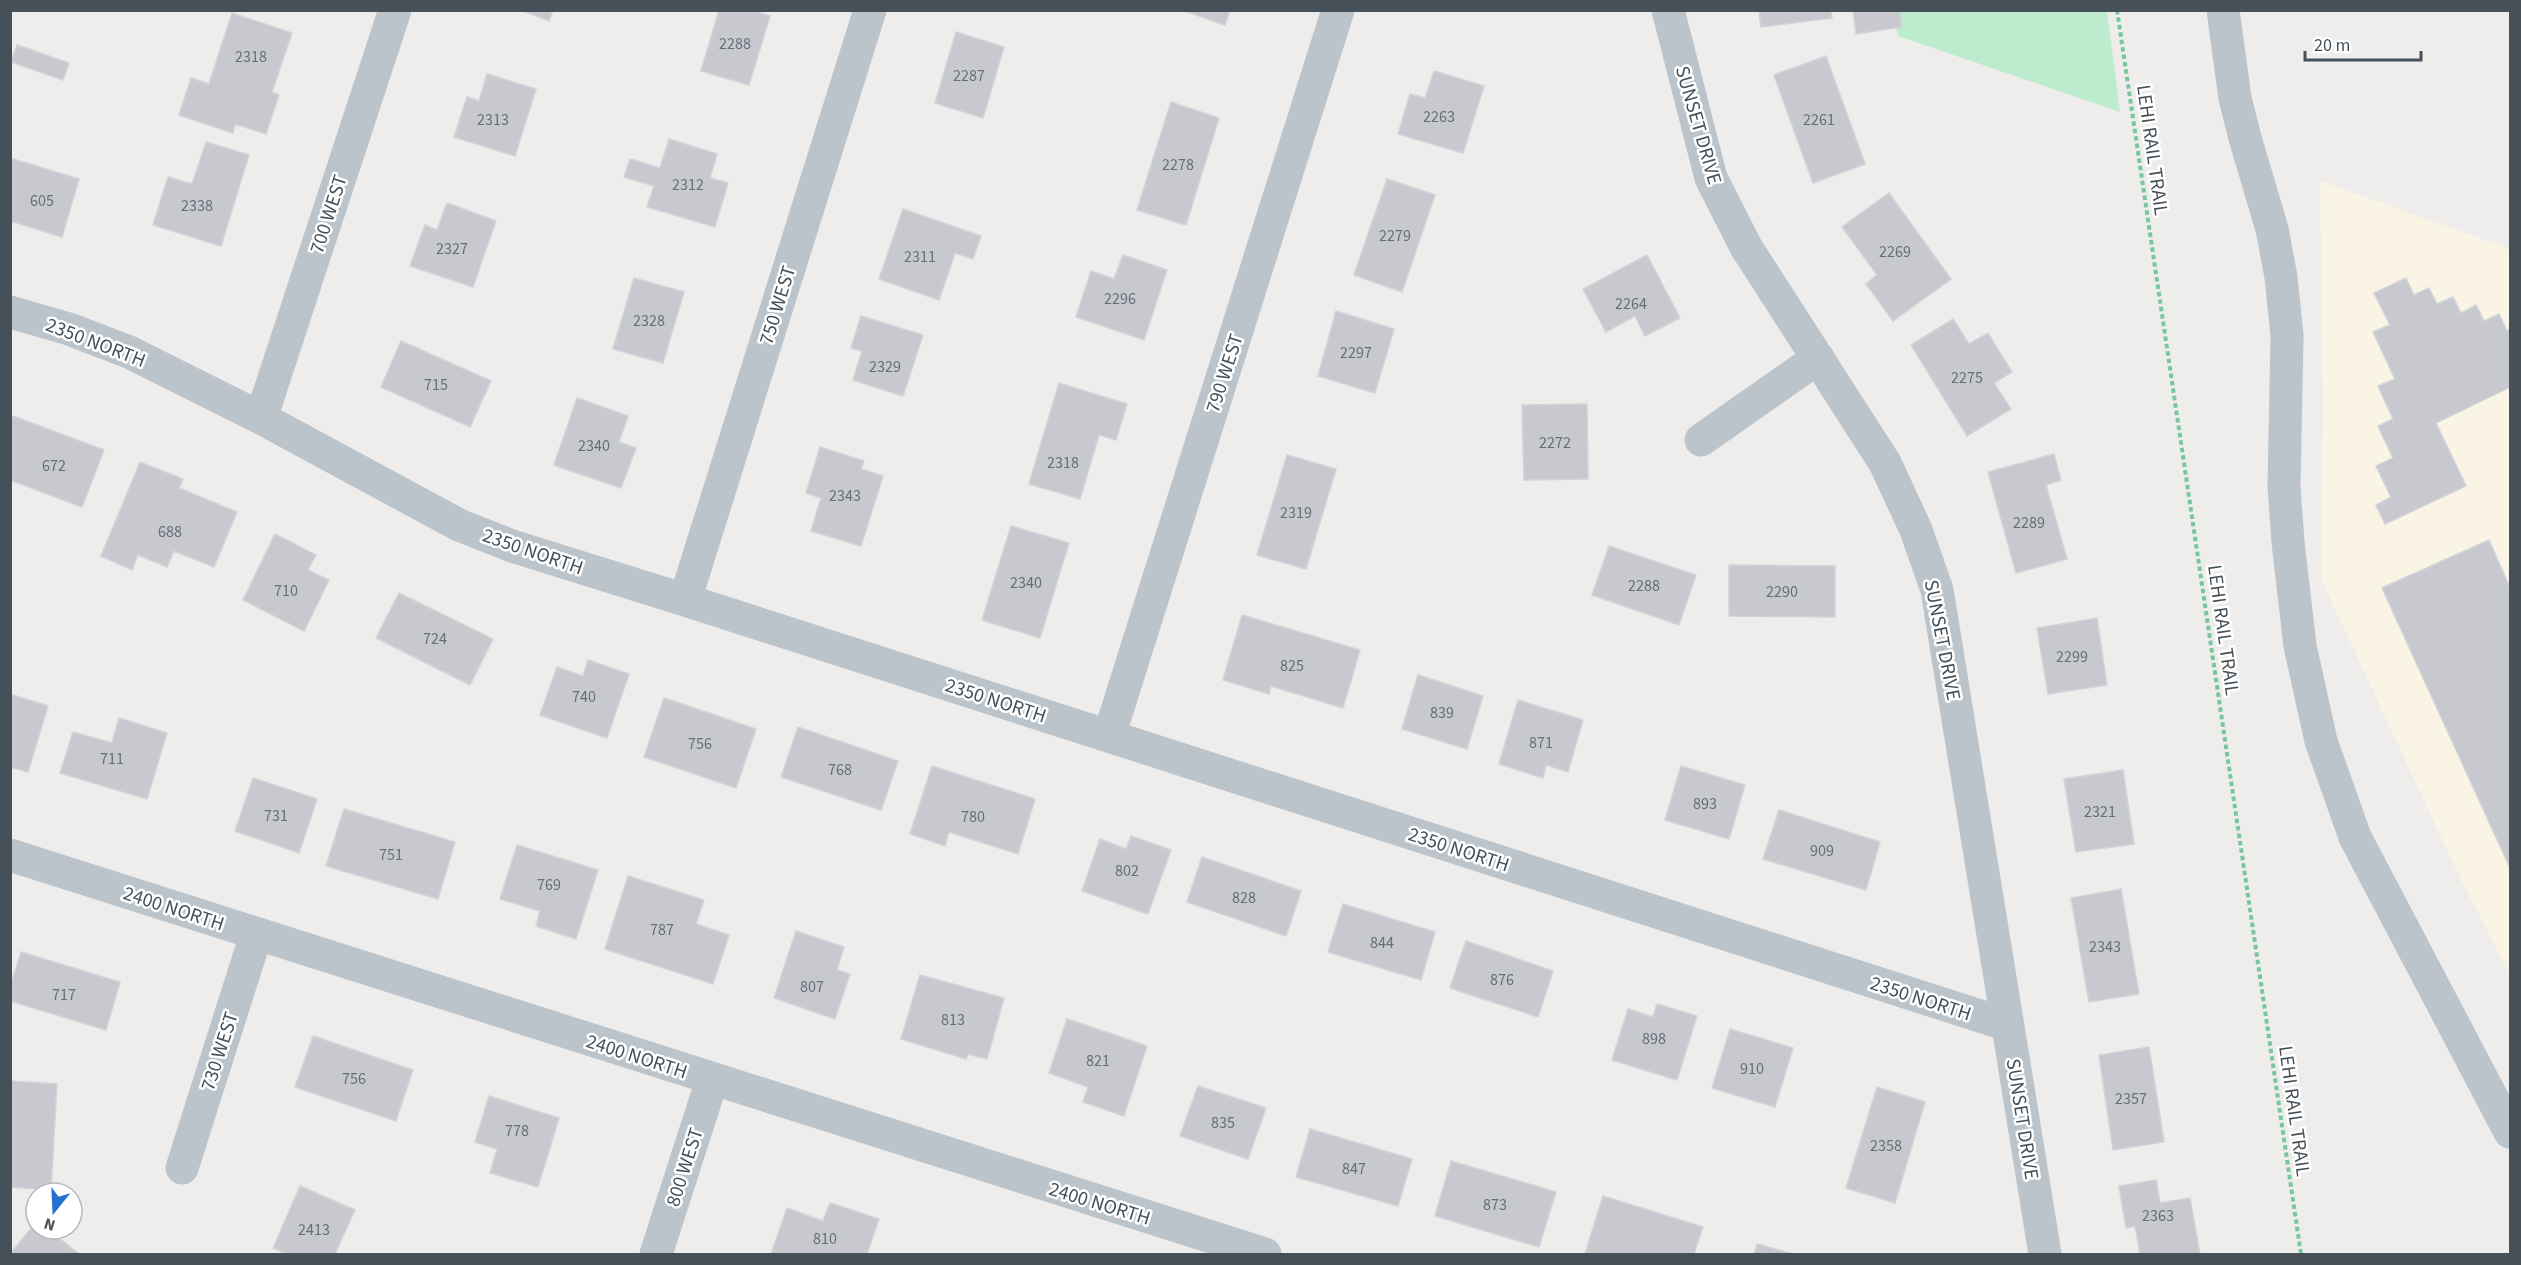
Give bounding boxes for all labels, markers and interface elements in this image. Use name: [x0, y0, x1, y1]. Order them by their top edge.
scale bar: [2305, 24, 2420, 62]
house number: 2288: [719, 33, 751, 55]
text: 20 m: [2314, 33, 2350, 58]
house number: 2318: [235, 46, 267, 68]
street label: SUNSET DRIVE: [1668, 63, 1728, 188]
house number: 2287: [953, 65, 985, 87]
street label: LEHI RAIL TRAIL: [2129, 83, 2175, 218]
house number: 2263: [1423, 106, 1455, 128]
house number: 2313: [477, 109, 509, 131]
house number: 2261: [1803, 109, 1835, 131]
house number: 2278: [1162, 154, 1194, 176]
street label: 700 WEST: [303, 171, 355, 257]
house number: 2312: [672, 174, 704, 196]
house number: 605: [30, 190, 54, 212]
house number: 2338: [181, 195, 213, 217]
house number: 2279: [1379, 225, 1411, 247]
house number: 2327: [436, 238, 468, 260]
house number: 2269: [1879, 241, 1911, 263]
house number: 2311: [904, 246, 936, 268]
street label: 750 WEST: [753, 262, 803, 348]
house number: 2296: [1104, 288, 1136, 310]
house number: 2264: [1615, 293, 1647, 315]
house number: 2328: [633, 310, 665, 332]
street label: 2350 NORTH: [42, 311, 150, 375]
street label: 790 WEST: [1199, 330, 1251, 416]
house number: 2297: [1340, 342, 1372, 364]
house number: 2329: [869, 356, 901, 378]
house number: 2275: [1951, 367, 1983, 389]
house number: 715: [424, 374, 448, 396]
house number: 2272: [1539, 432, 1571, 454]
house number: 2340: [578, 435, 610, 457]
house number: 2318: [1047, 452, 1079, 474]
house number: 672: [42, 455, 66, 477]
house number: 2343: [829, 485, 861, 507]
house number: 2319: [1280, 502, 1312, 524]
house number: 2289: [2013, 512, 2045, 534]
house number: 688: [158, 521, 182, 543]
street label: 2350 NORTH: [479, 522, 587, 582]
street label: LEHI RAIL TRAIL: [2200, 563, 2246, 698]
house number: 2340: [1010, 572, 1042, 594]
house number: 2288: [1628, 575, 1660, 597]
street label: SUNSET DRIVE: [1917, 578, 1967, 703]
house number: 710: [274, 580, 298, 602]
house number: 2290: [1766, 581, 1798, 603]
house number: 724: [423, 628, 447, 650]
house number: 2299: [2056, 646, 2088, 668]
house number: 825: [1280, 655, 1304, 677]
street label: 2350 NORTH: [942, 671, 1050, 730]
house number: 740: [572, 686, 596, 708]
house number: 839: [1430, 702, 1454, 724]
house number: 871: [1529, 732, 1553, 754]
house number: 756: [688, 733, 712, 755]
house number: 711: [100, 748, 124, 770]
house number: 768: [828, 759, 852, 781]
house number: 893: [1693, 793, 1717, 815]
house number: 2321: [2084, 801, 2116, 823]
house number: 731: [264, 805, 288, 827]
house number: 780: [961, 806, 985, 828]
street label: 2350 NORTH: [1405, 820, 1513, 879]
house number: 909: [1810, 840, 1834, 862]
house number: 751: [379, 844, 403, 866]
house number: 802: [1115, 860, 1139, 882]
house number: 769: [537, 874, 561, 896]
street label: 2400 NORTH: [120, 879, 228, 938]
house number: 828: [1232, 887, 1256, 909]
house number: 787: [650, 919, 674, 941]
house number: 844: [1370, 932, 1394, 954]
house number: 2343: [2089, 936, 2121, 958]
house number: 876: [1490, 969, 1514, 991]
street label: 2350 NORTH: [1867, 969, 1975, 1028]
house number: 807: [800, 976, 824, 998]
house number: 717: [52, 984, 76, 1006]
street label: 730 WEST: [194, 1008, 246, 1094]
house number: 813: [941, 1009, 965, 1031]
street label: 2400 NORTH: [583, 1027, 691, 1086]
house number: 898: [1642, 1028, 1666, 1050]
street label: LEHI RAIL TRAIL: [2271, 1044, 2317, 1179]
house number: 821: [1086, 1050, 1110, 1072]
street label: SUNSET DRIVE: [1999, 1057, 2045, 1182]
house number: 910: [1740, 1058, 1764, 1080]
house number: 756: [342, 1068, 366, 1090]
house number: 2357: [2115, 1088, 2147, 1110]
house number: 835: [1211, 1112, 1235, 1134]
house number: 778: [505, 1120, 529, 1142]
street label: 800 WEST: [659, 1124, 711, 1210]
house number: 2358: [1870, 1135, 1902, 1157]
house number: 847: [1342, 1158, 1366, 1180]
street label: 2400 NORTH: [1045, 1175, 1154, 1233]
north arrow: [24, 1181, 84, 1241]
house number: 873: [1483, 1194, 1507, 1216]
house number: 2363: [2142, 1205, 2174, 1227]
text: N: [41, 1212, 58, 1236]
house number: 2413: [298, 1219, 330, 1241]
house number: 810: [813, 1228, 837, 1250]

